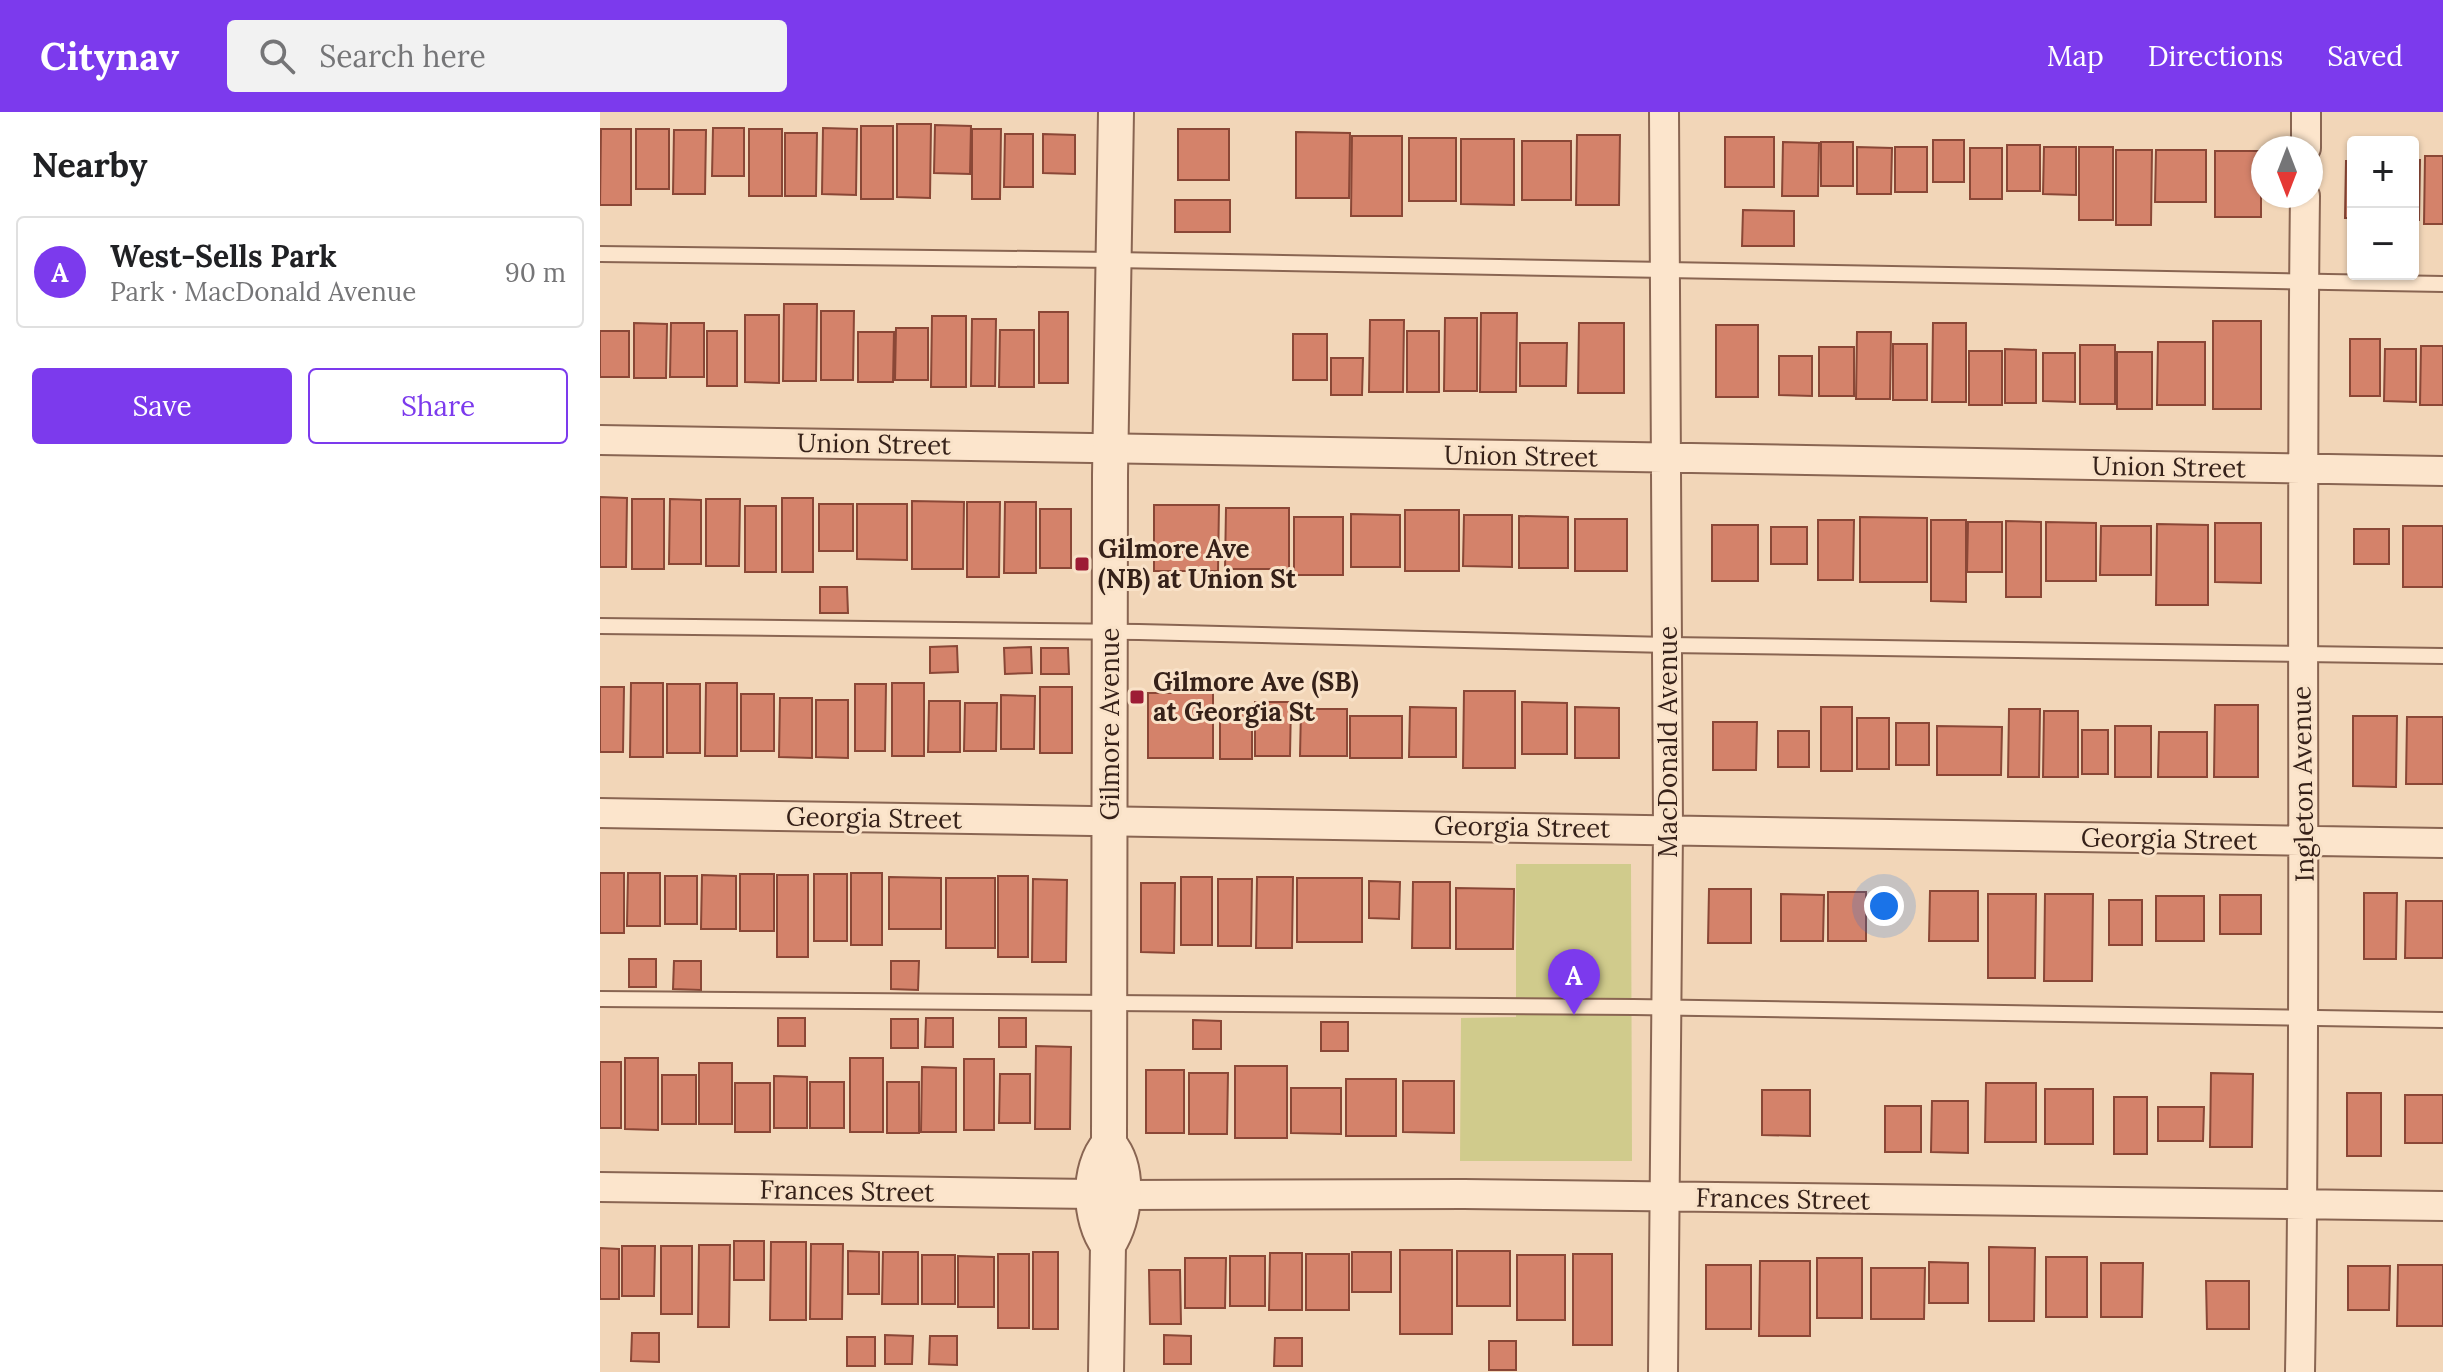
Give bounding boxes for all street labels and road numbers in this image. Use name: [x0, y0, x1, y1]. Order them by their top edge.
street label: Union Street: [797, 426, 951, 461]
street label: Union Street: [1444, 438, 1598, 473]
street label: Union Street: [2092, 449, 2246, 484]
street label: MacDonald Avenue: [1651, 626, 1684, 858]
street label: Gilmore Avenue: [1093, 628, 1126, 820]
street label: Ingleton Avenue: [2284, 686, 2321, 882]
street label: Georgia Street: [786, 799, 962, 836]
street label: Georgia Street: [1434, 808, 1610, 845]
street label: Georgia Street: [2081, 820, 2257, 857]
street label: Frances Street: [759, 1172, 935, 1209]
street label: Frances Street: [1695, 1180, 1871, 1217]

